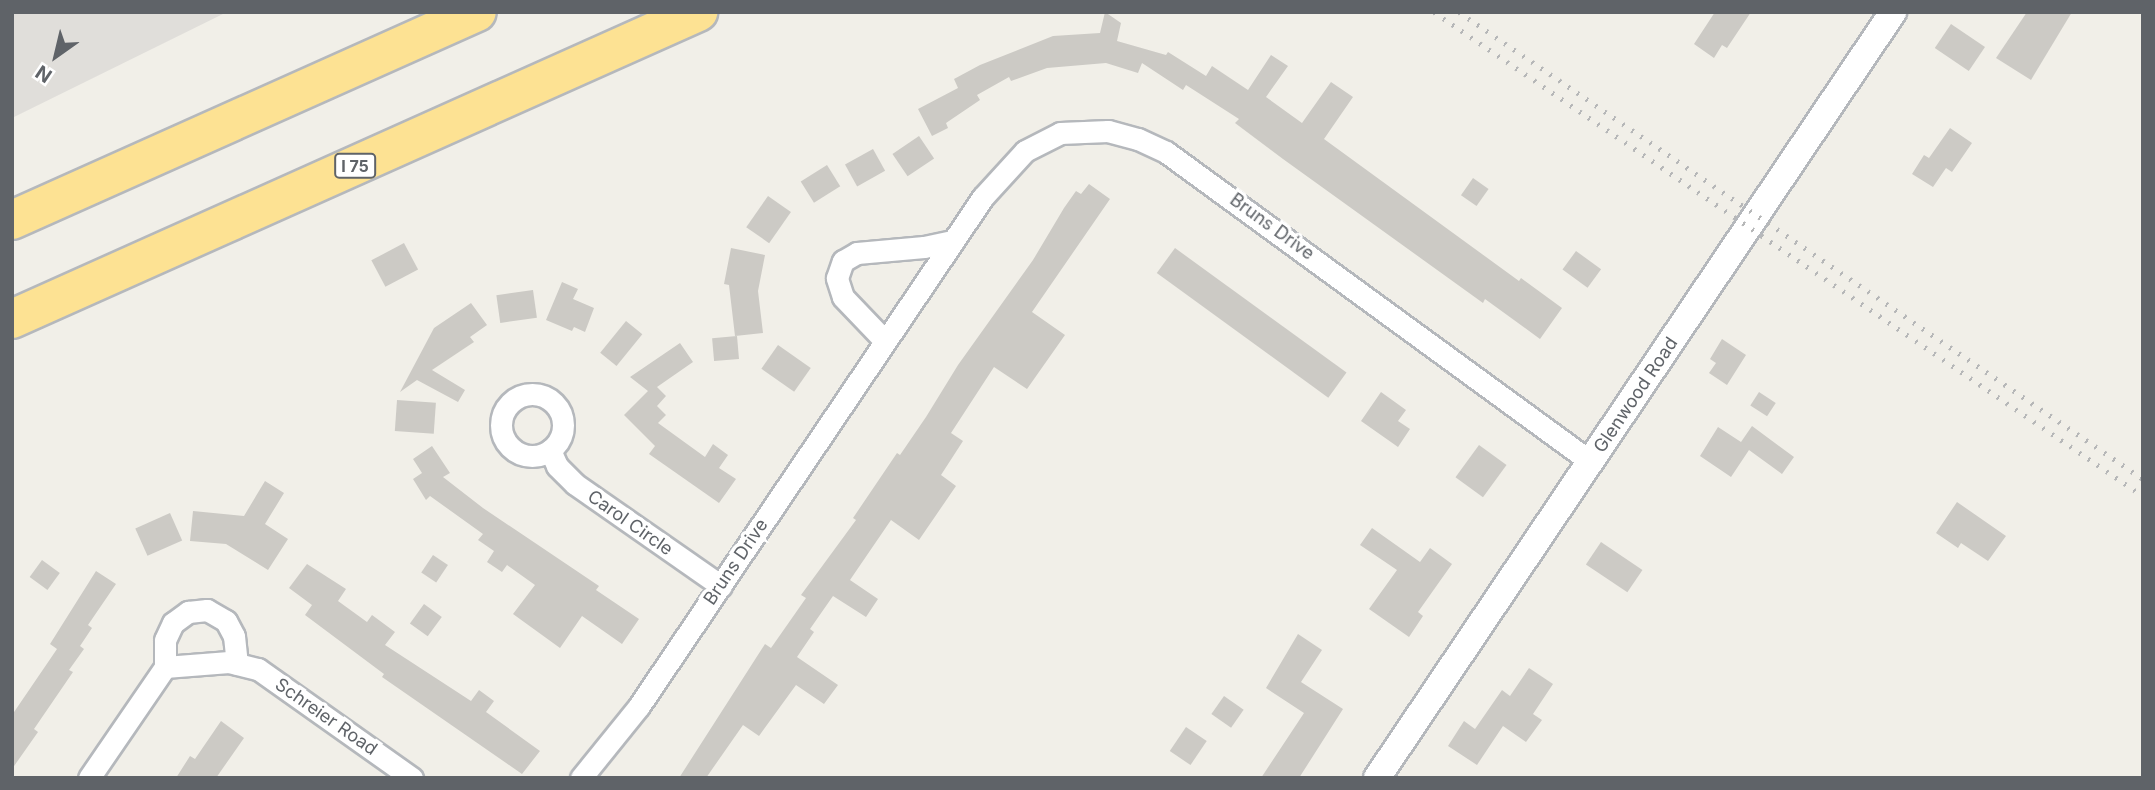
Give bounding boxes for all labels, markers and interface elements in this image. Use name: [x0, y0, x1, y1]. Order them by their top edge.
north arrow: [21, 21, 91, 91]
text: N: [32, 60, 56, 87]
road number: I 75: [334, 154, 376, 178]
street label: Bruns Drive: [1226, 189, 1318, 265]
street label: Glenwood Road: [1589, 333, 1683, 457]
street label: Carol Circle: [583, 486, 677, 560]
street label: Bruns Drive: [699, 515, 773, 609]
street label: Schreier Road: [271, 674, 381, 760]

